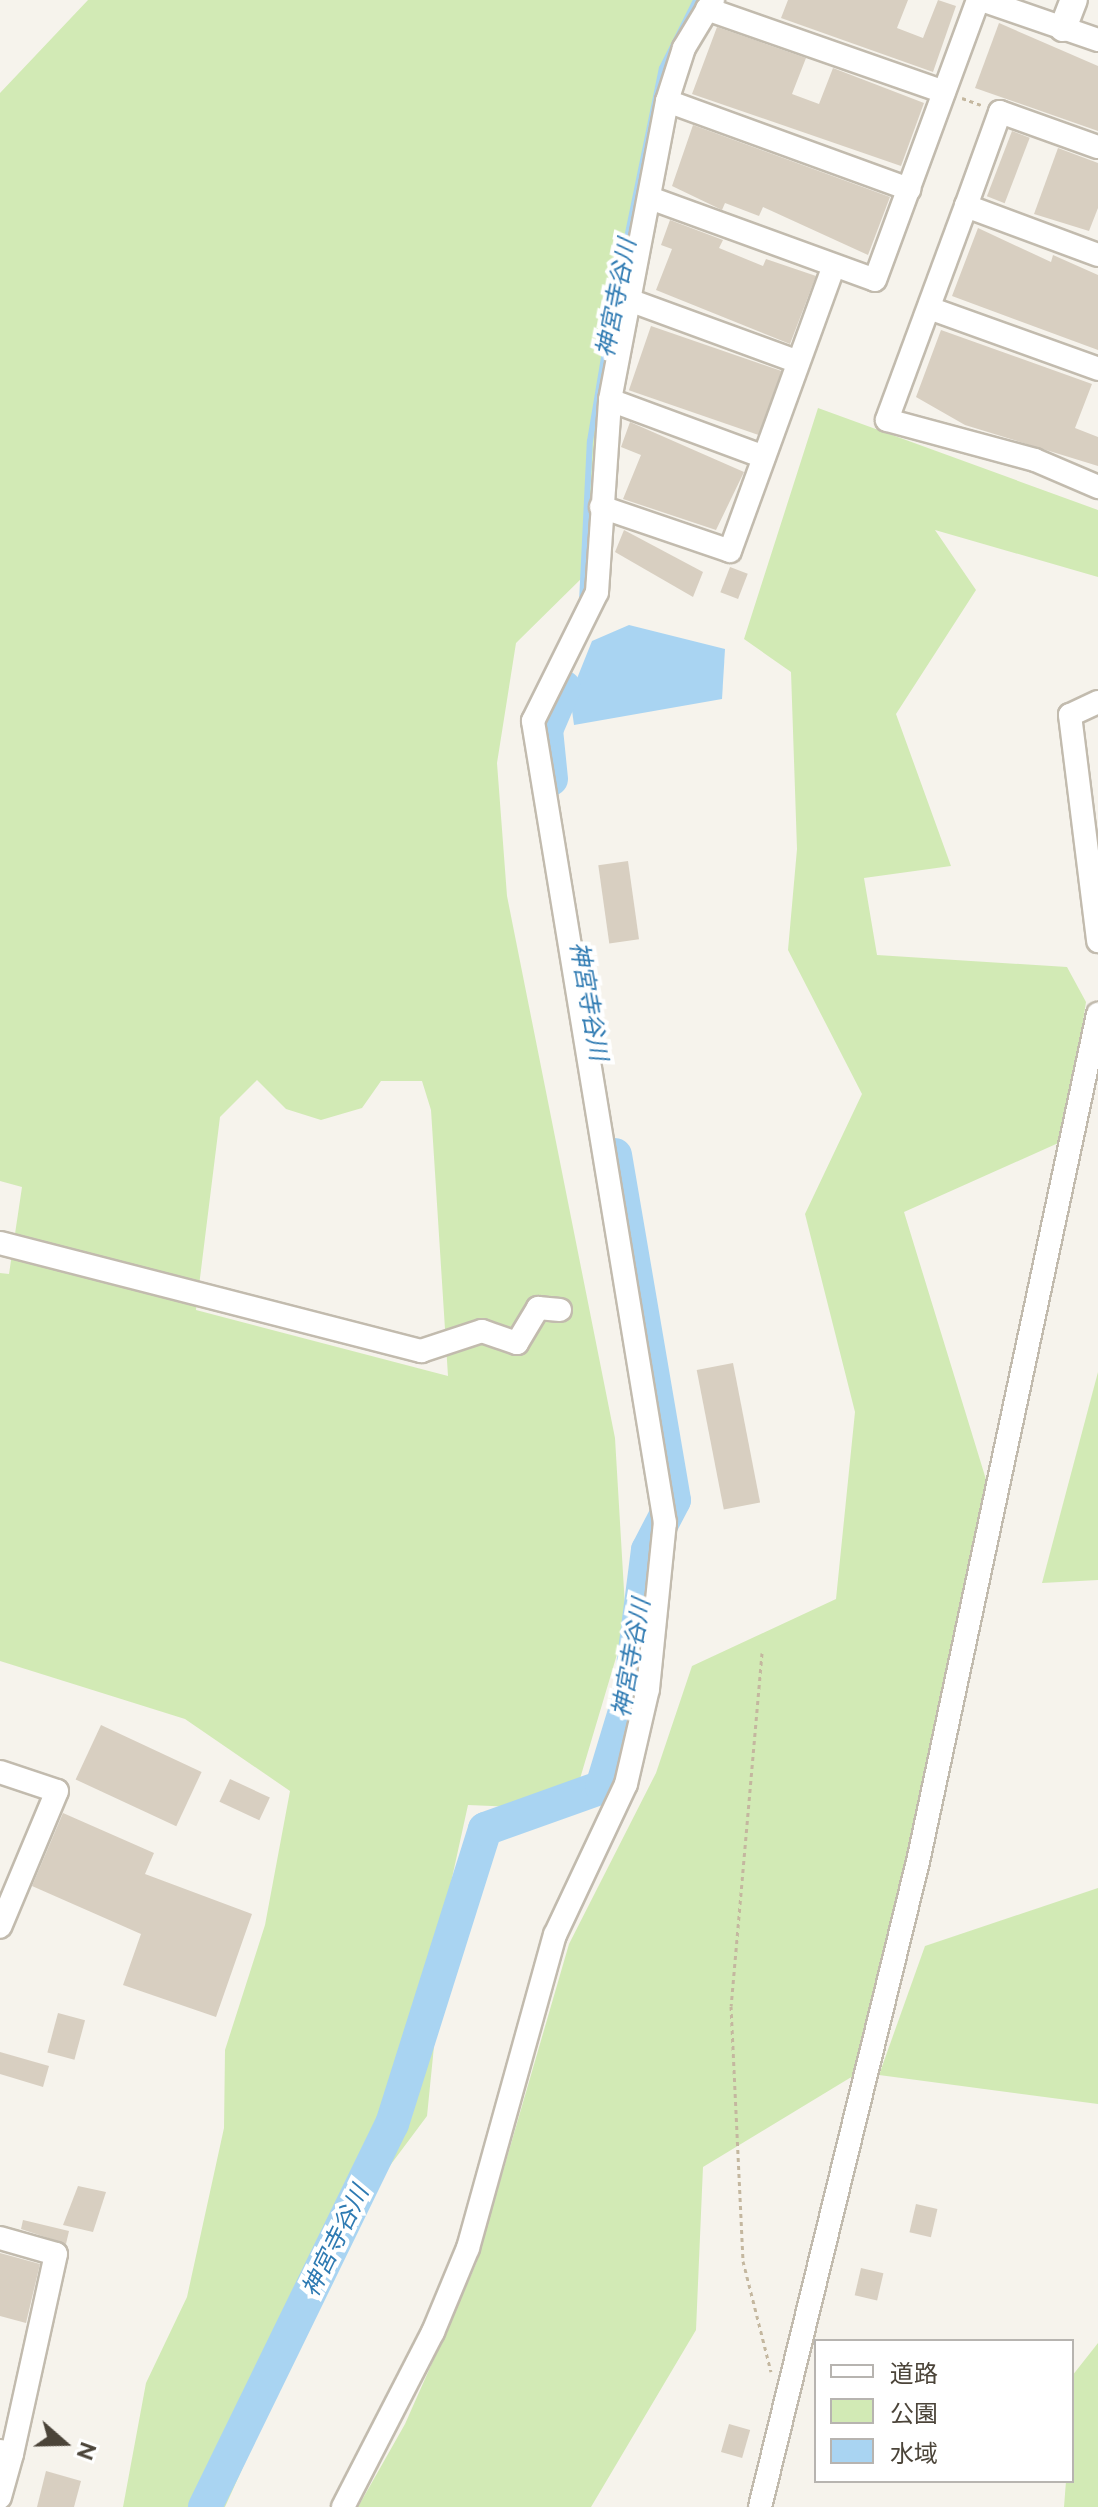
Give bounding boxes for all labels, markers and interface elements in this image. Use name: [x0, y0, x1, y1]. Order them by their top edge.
water label: 神宮寺谷川: [590, 236, 642, 360]
water label: 神宮寺谷川: [564, 939, 614, 1063]
water label: 神宮寺谷川: [606, 1596, 656, 1720]
water label: 神宮寺谷川: [296, 2181, 374, 2301]
legend: [814, 2339, 1074, 2483]
text: 道路: [890, 2359, 938, 2388]
text: 公園: [890, 2399, 938, 2428]
north arrow: [24, 2403, 104, 2483]
text: N: [71, 2439, 102, 2464]
text: 水域: [890, 2439, 938, 2468]

